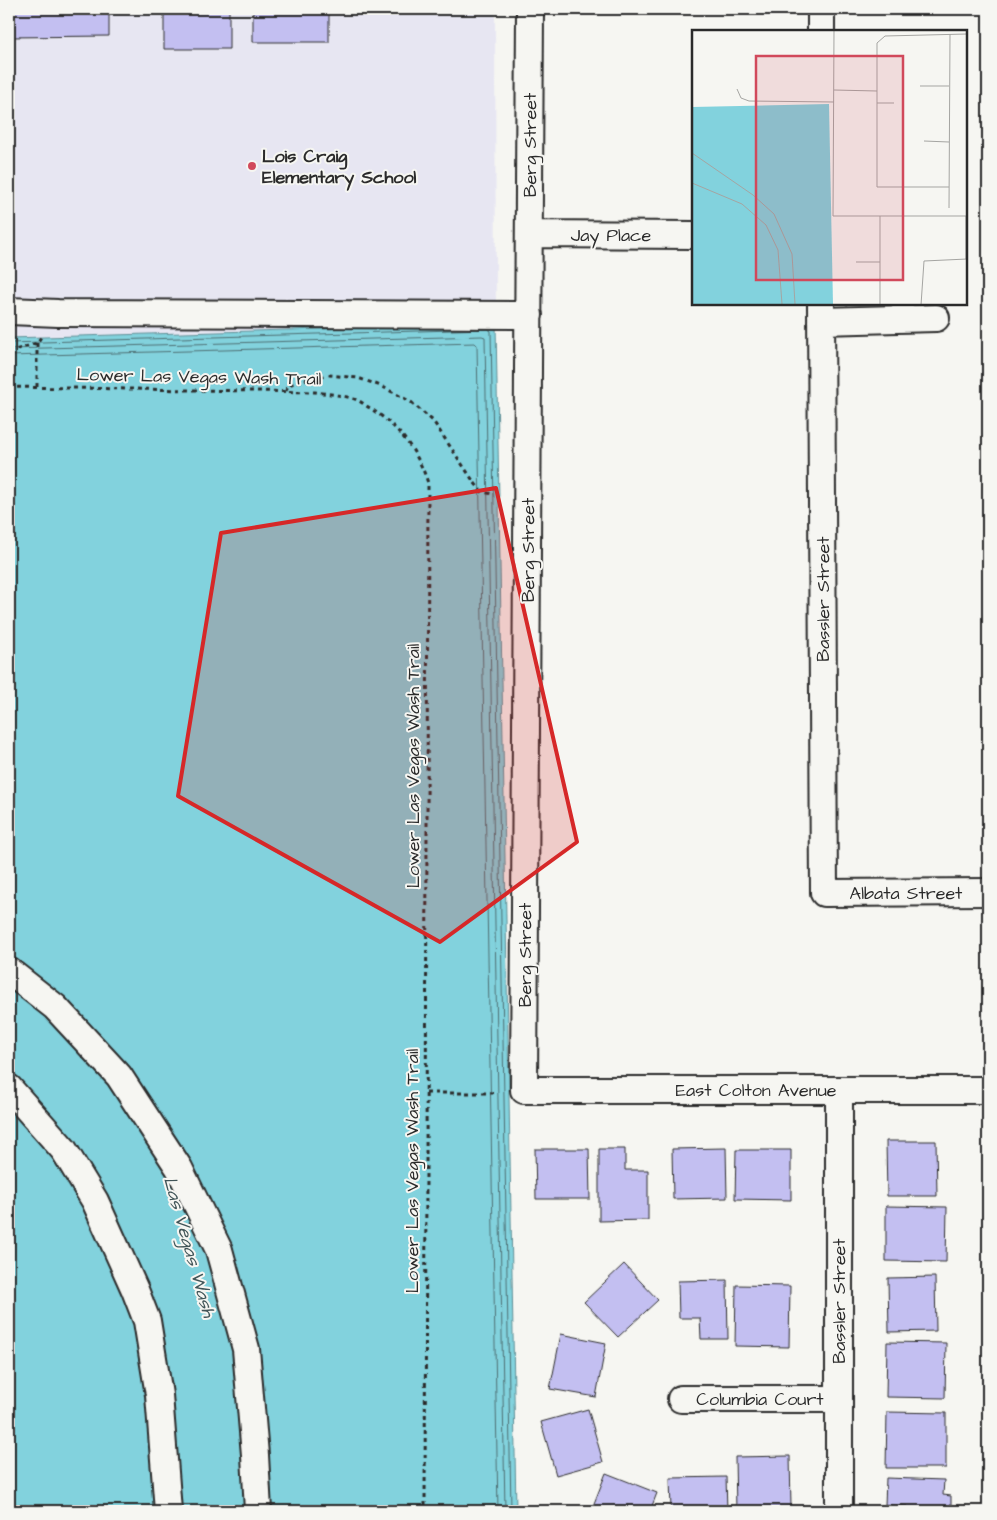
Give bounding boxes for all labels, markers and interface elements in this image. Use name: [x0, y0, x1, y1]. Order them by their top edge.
inset map: [692, 30, 967, 305]
street label: Berg Street: [518, 92, 544, 197]
place label: Lois Craig Elementary School: [262, 144, 417, 191]
marker: Lois Craig Elementary School: [246, 160, 258, 172]
street label: Jay Place: [571, 223, 651, 249]
street label: Lower Las Vegas Wash Trail: [76, 362, 322, 393]
street label: Berg Street: [516, 497, 542, 602]
street label: Bassler Street: [811, 536, 836, 662]
street label: Lower Las Vegas Wash Trail: [401, 643, 427, 888]
street label: Albata Street: [850, 881, 963, 906]
street label: Berg Street: [513, 902, 539, 1007]
street label: Lower Las Vegas Wash Trail: [400, 1048, 426, 1293]
street label: East Colton Avenue: [675, 1078, 837, 1103]
water label: Las Vegas Wash: [156, 1173, 222, 1322]
street label: Bassler Street: [827, 1238, 852, 1364]
street label: Columbia Court: [696, 1387, 824, 1412]

